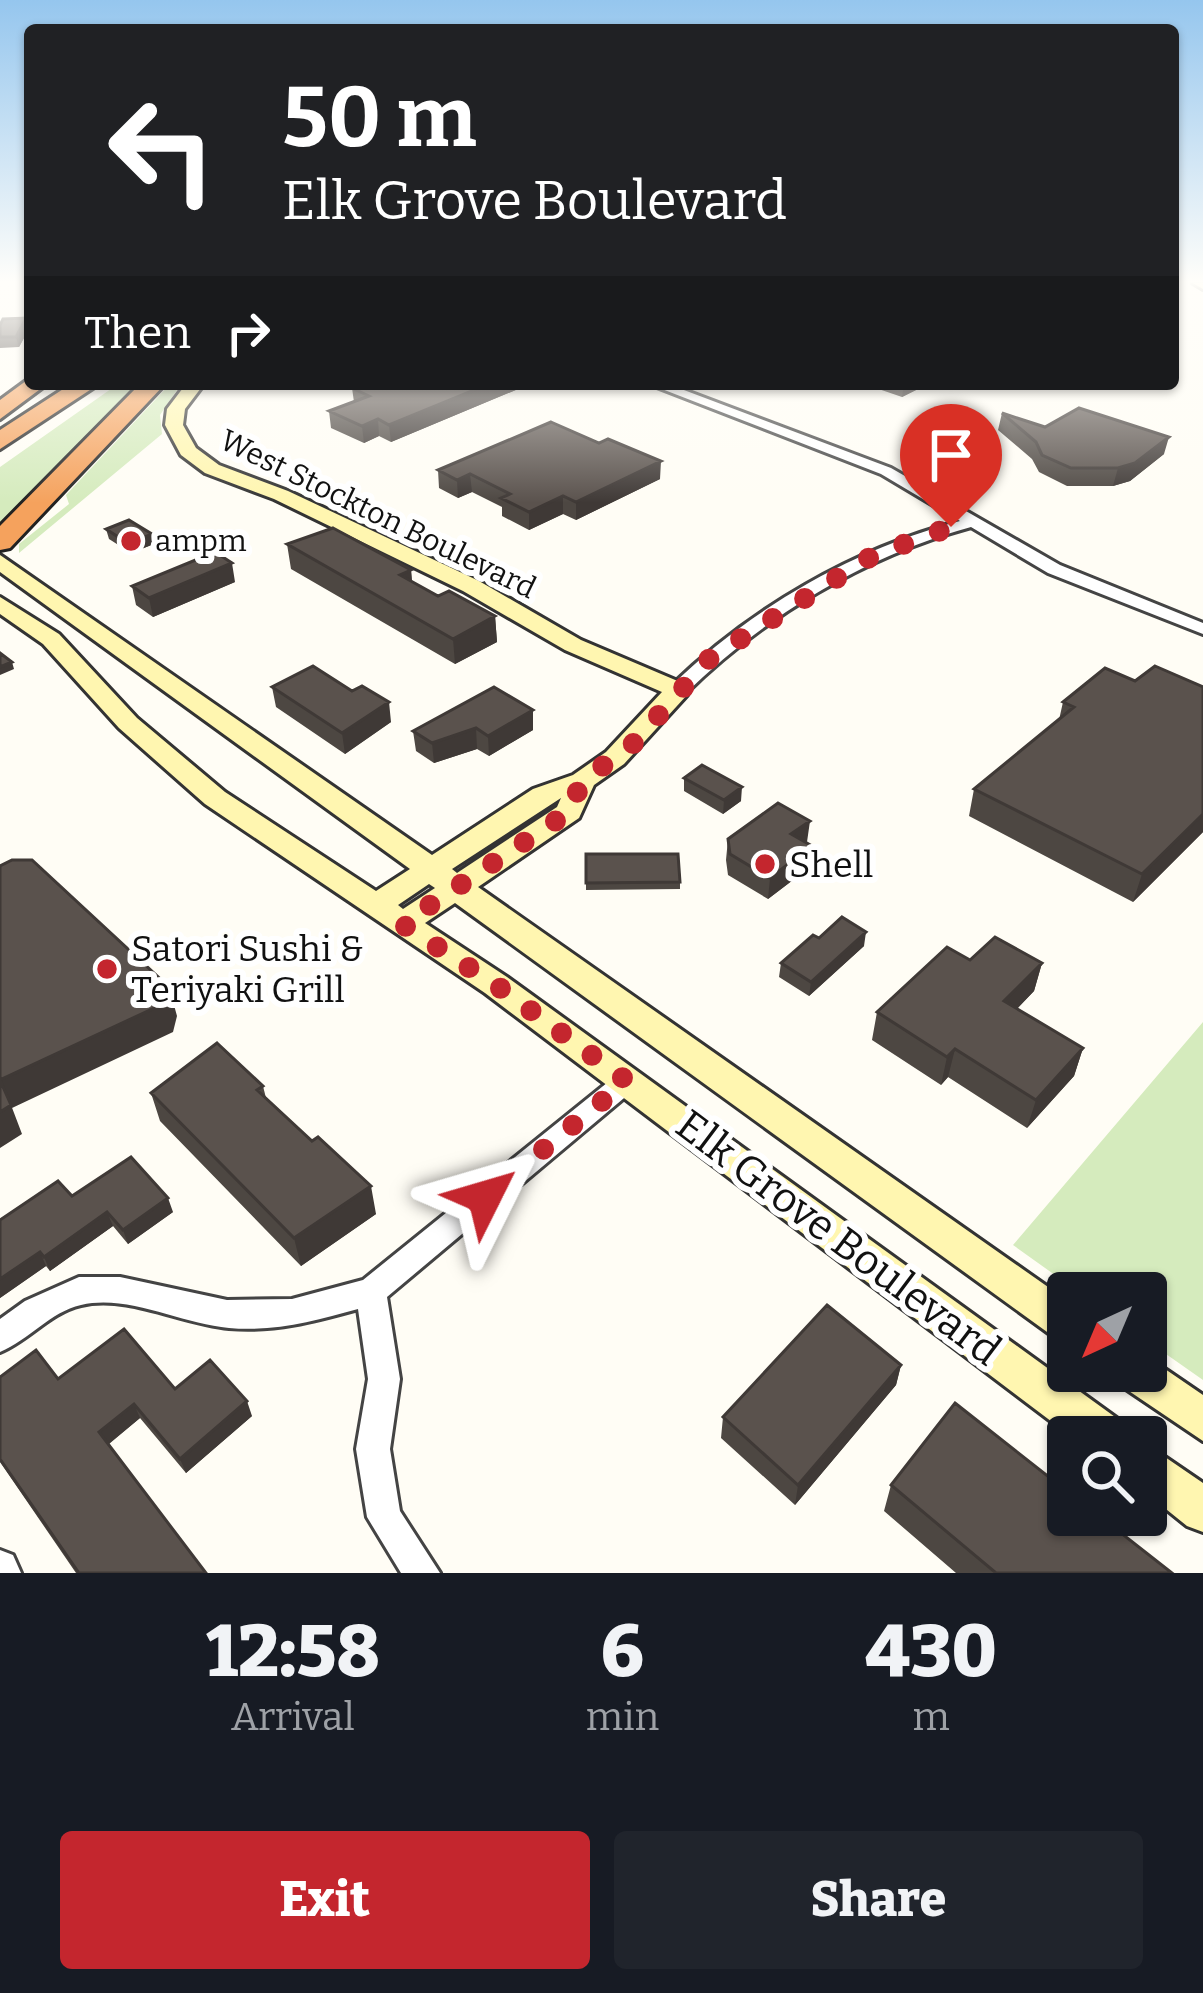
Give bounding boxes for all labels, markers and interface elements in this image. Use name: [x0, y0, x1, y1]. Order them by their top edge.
text: 50 m: [282, 67, 477, 168]
icon: left: [84, 72, 240, 228]
text: Elk Grove Boulevard: [282, 169, 787, 233]
icon: right: [215, 300, 281, 366]
text: Then: [84, 306, 191, 360]
pin: [900, 404, 1002, 527]
street label: West Stockton Boulevard: [214, 422, 542, 606]
icon: arrive: [918, 422, 984, 488]
place label: ampm: [155, 523, 247, 559]
marker: ampm: [118, 528, 144, 554]
place label: Shell: [789, 843, 873, 887]
marker: Shell: [752, 851, 778, 877]
place label: Satori Sushi & Teriyaki Grill: [131, 927, 364, 1012]
marker: Satori Sushi & Teriyaki Grill: [94, 956, 120, 982]
street label: Elk Grove Boulevard: [666, 1100, 1010, 1376]
position arrow: [422, 1134, 548, 1260]
north arrow: [1047, 1272, 1167, 1392]
map controls: [1047, 1272, 1167, 1536]
button: search: [1047, 1416, 1167, 1536]
text: 12:58: [206, 1609, 380, 1695]
text: 6: [601, 1609, 644, 1695]
text: 430: [865, 1609, 997, 1695]
text: Arrival: [231, 1694, 355, 1740]
text: min: [586, 1694, 659, 1740]
text: m: [913, 1694, 950, 1740]
button: Exit: [60, 1831, 590, 1969]
button: Share: [614, 1831, 1143, 1969]

